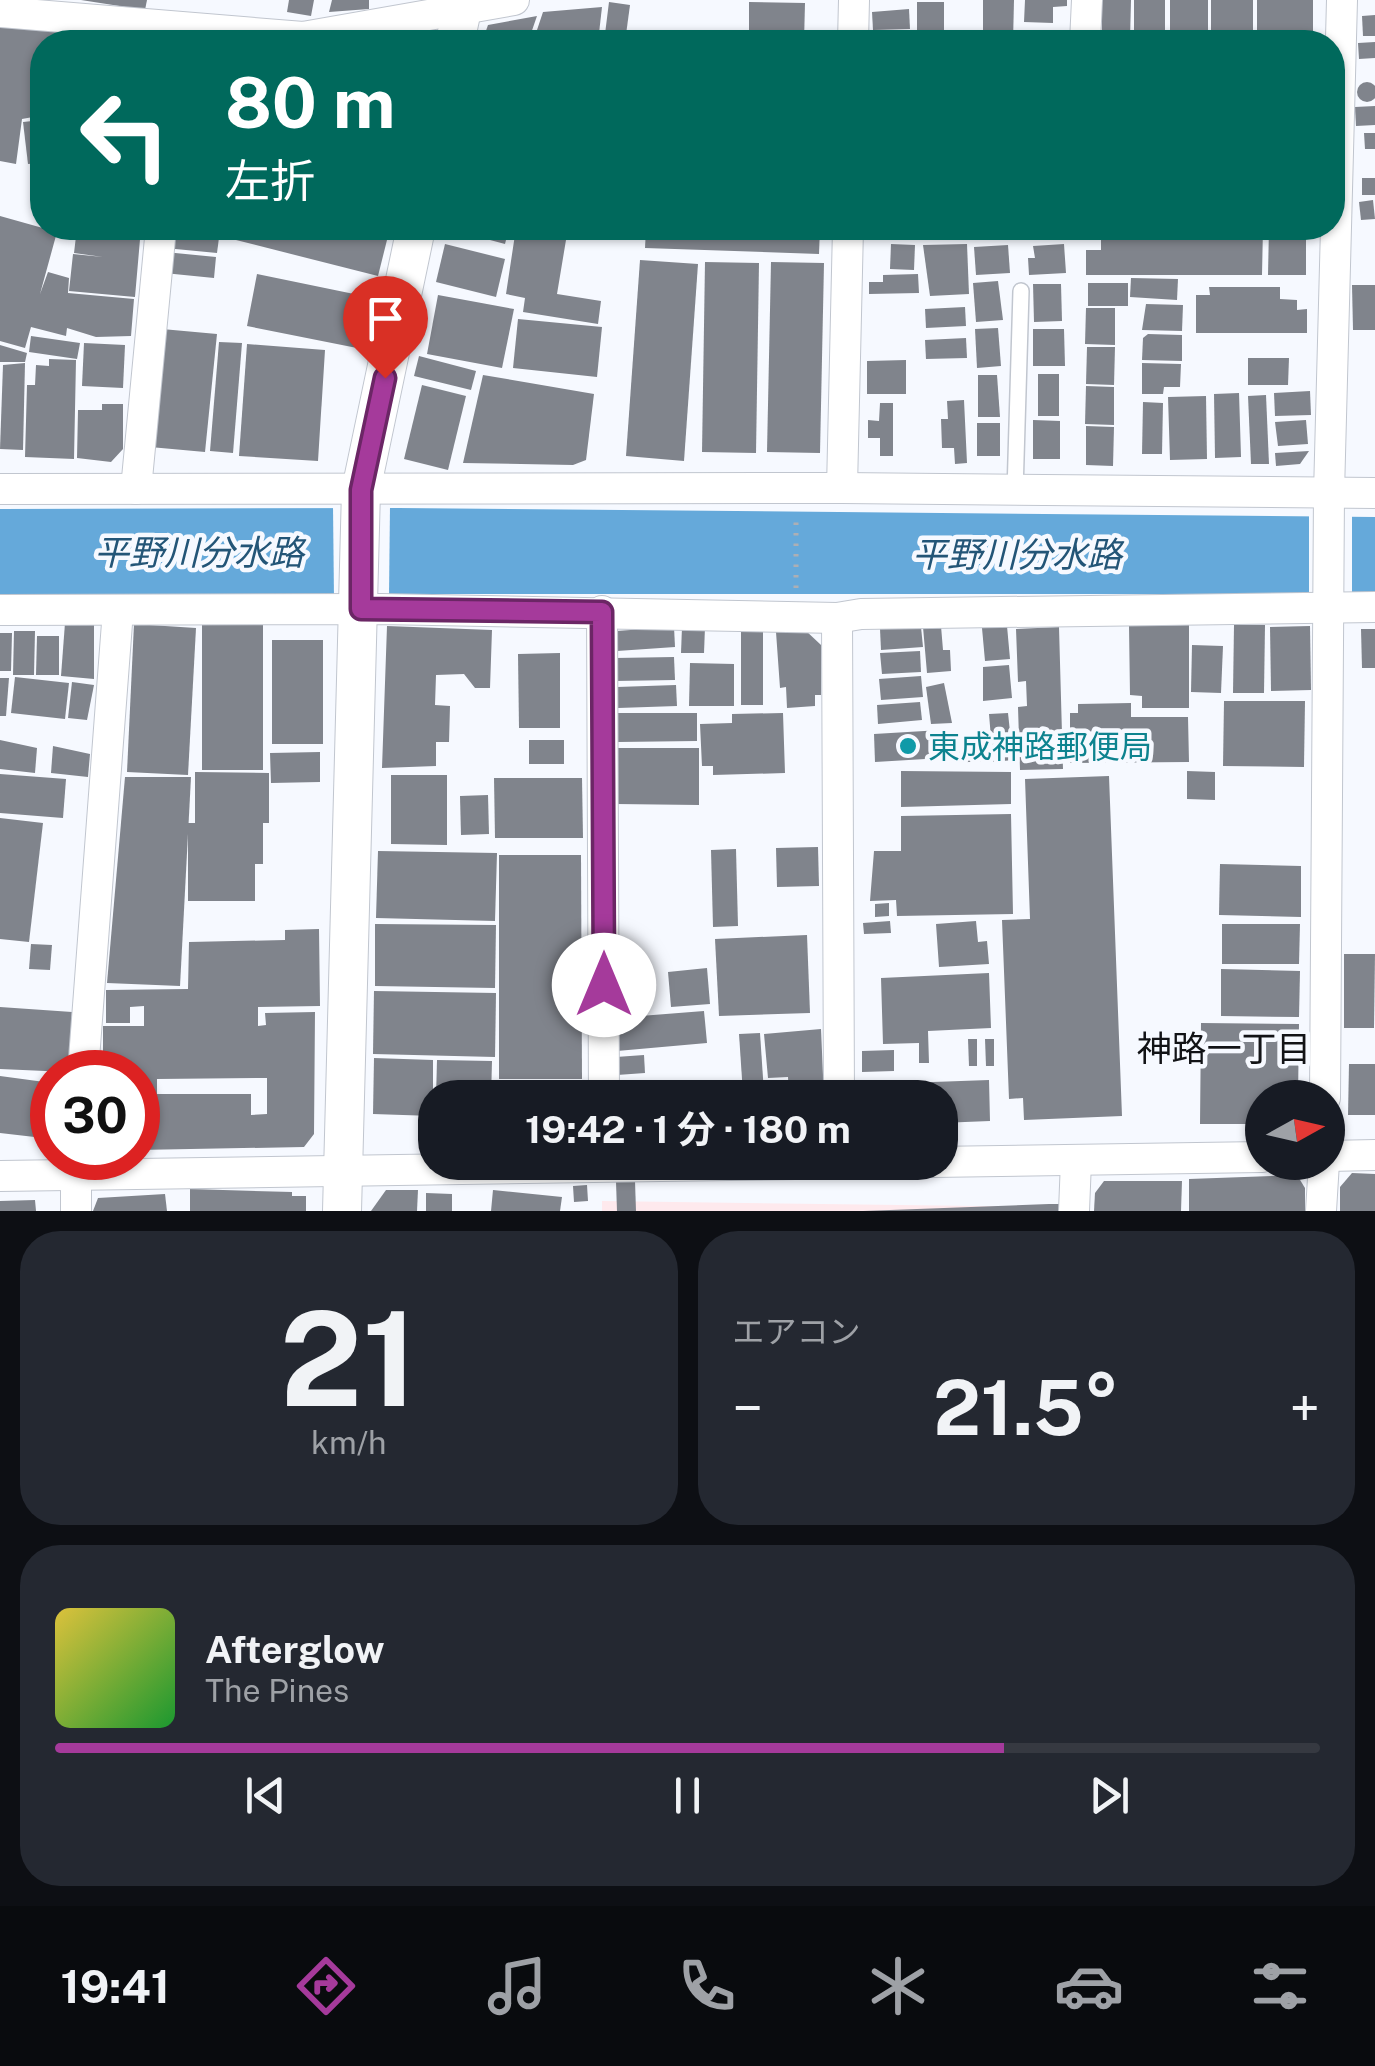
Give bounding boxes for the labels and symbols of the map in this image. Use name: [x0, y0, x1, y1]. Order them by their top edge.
pin: [343, 276, 428, 379]
water label: 平野川分水路: [94, 532, 307, 573]
water label: 平野川分水路: [912, 534, 1125, 575]
place label: 東成神路郵便局: [928, 728, 1152, 765]
marker: 東成神路郵便局: [897, 735, 919, 757]
position arrow: [552, 933, 656, 1037]
district label: 神路一丁目: [1136, 1028, 1312, 1069]
speed limit sign: 30: [30, 1050, 160, 1180]
north arrow: [1245, 1080, 1345, 1180]

